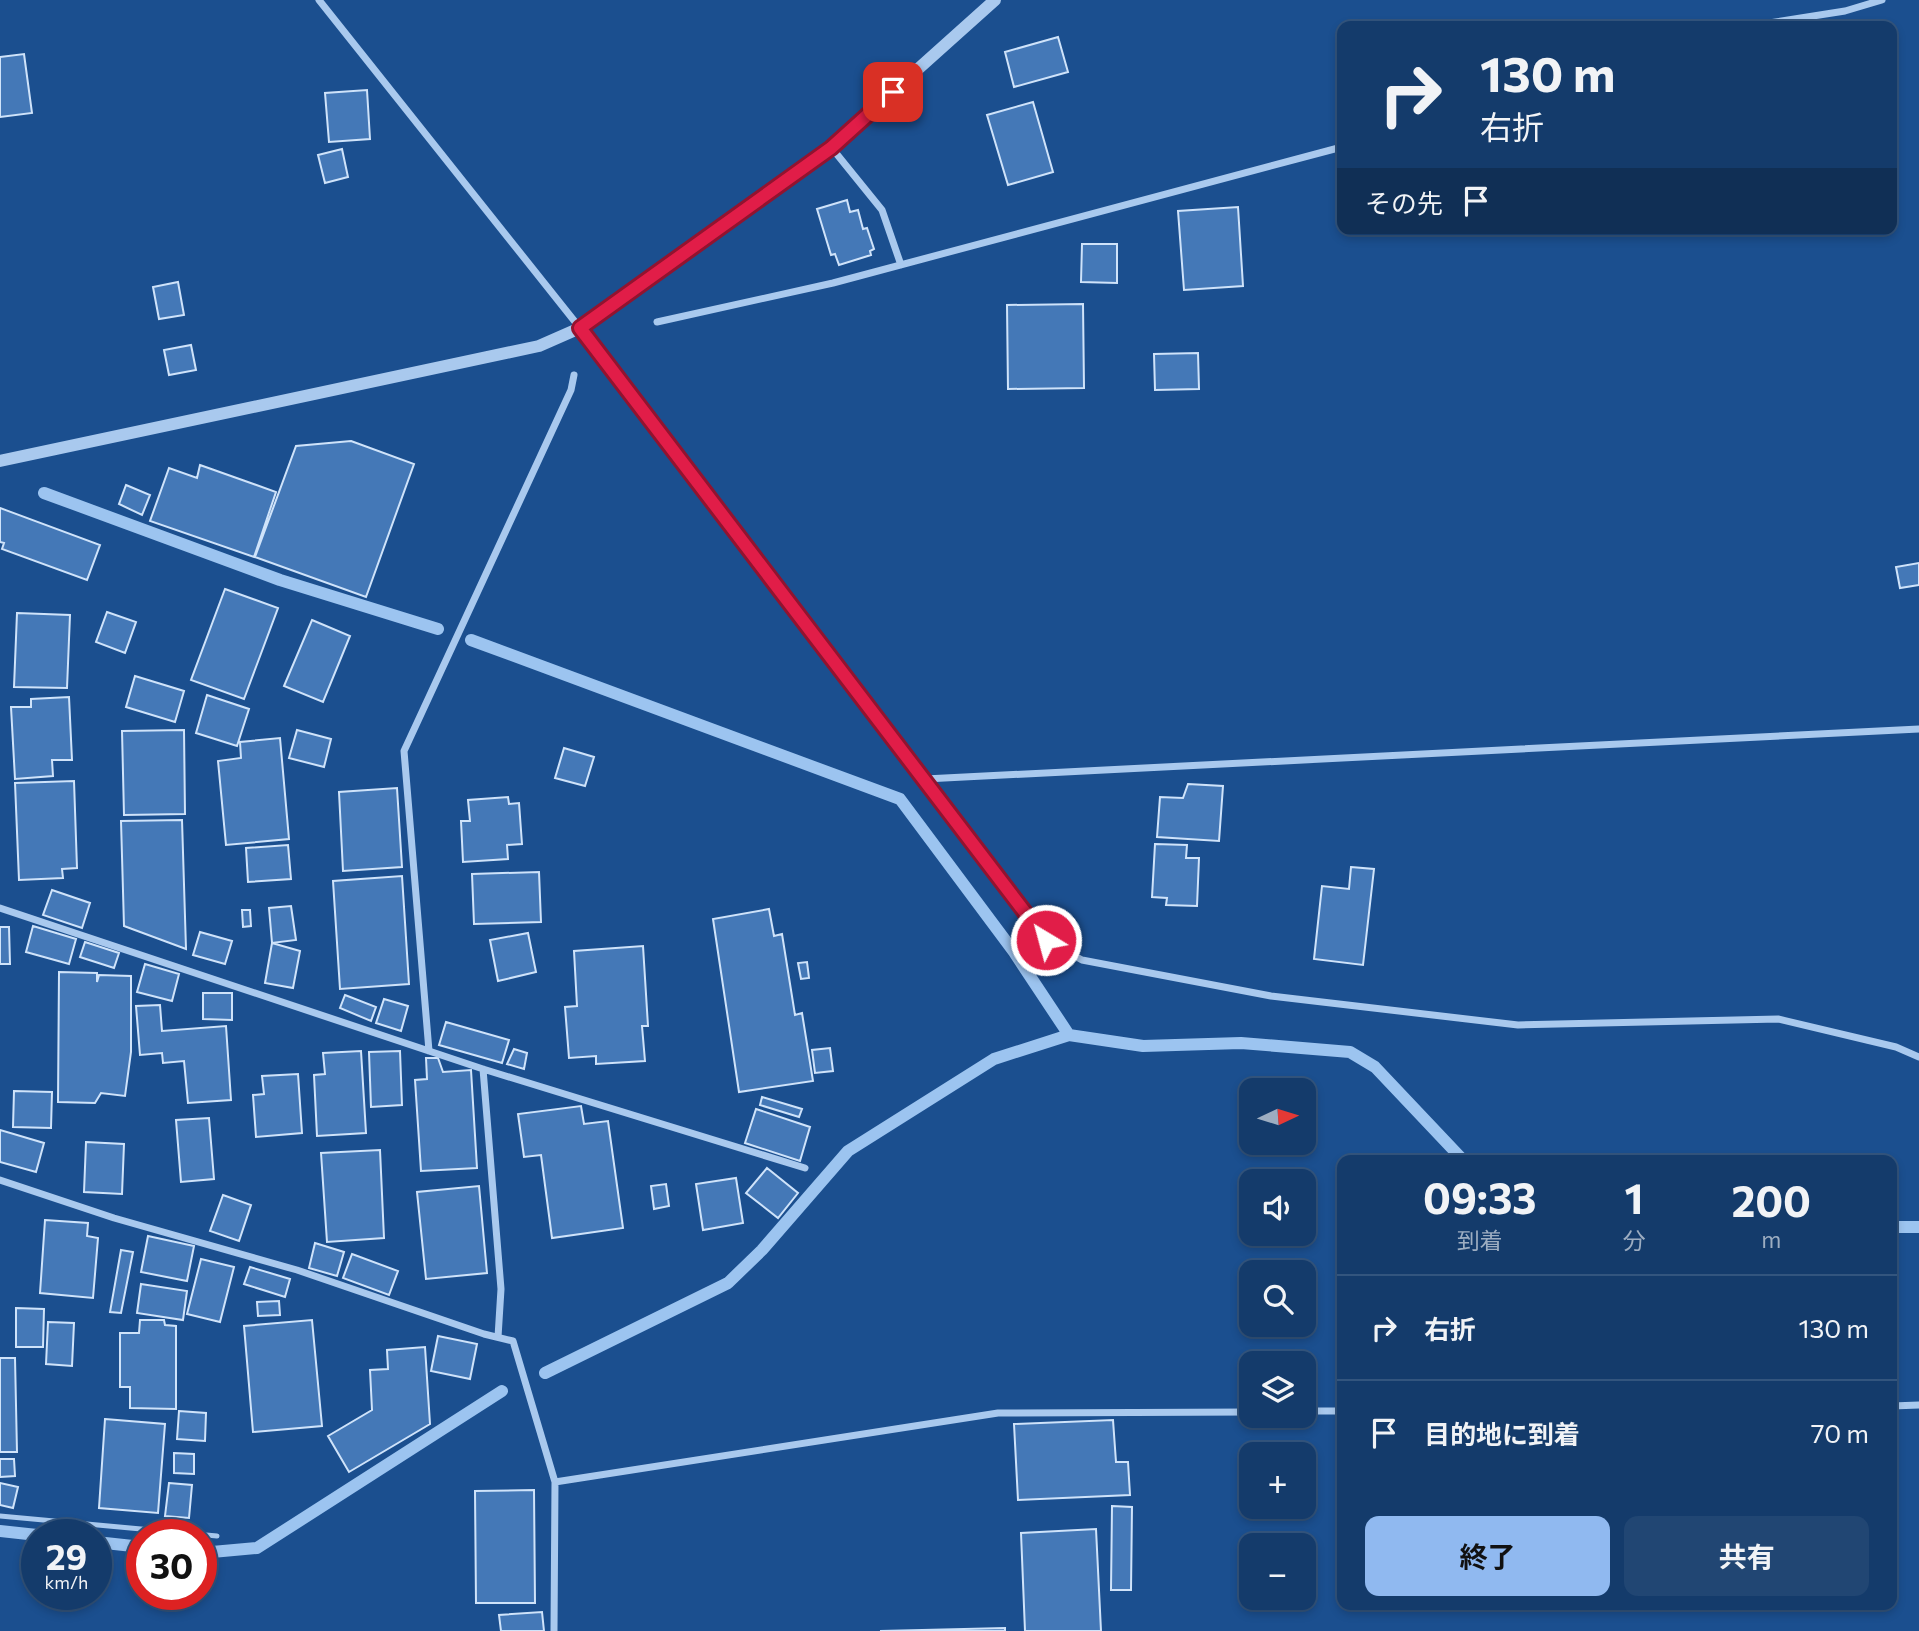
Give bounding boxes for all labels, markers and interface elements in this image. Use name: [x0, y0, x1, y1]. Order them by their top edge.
text: 130 m: [1480, 42, 1615, 102]
icon: right: [1365, 49, 1456, 140]
pin: [863, 62, 923, 122]
icon: arrive: [874, 73, 912, 111]
text: 右折: [1480, 106, 1544, 146]
icon: arrive: [1457, 182, 1495, 220]
text: その先: [1365, 187, 1443, 218]
position arrow: [1009, 903, 1083, 977]
north arrow: [1239, 1078, 1316, 1155]
map controls: [1239, 1078, 1316, 1610]
button: sound: [1239, 1169, 1316, 1246]
text: 09:33: [1423, 1171, 1537, 1223]
text: 1: [1625, 1171, 1644, 1223]
text: 200: [1732, 1174, 1811, 1226]
text: m: [1761, 1225, 1781, 1253]
text: 到着: [1457, 1226, 1503, 1254]
text: 分: [1623, 1226, 1646, 1254]
button: search: [1239, 1260, 1316, 1337]
icon: right: [1365, 1309, 1403, 1347]
text: 130 m: [1798, 1312, 1869, 1343]
text: 右折: [1424, 1313, 1476, 1344]
button: layers: [1239, 1351, 1316, 1428]
icon: arrive: [1365, 1414, 1403, 1452]
text: 70 m: [1811, 1417, 1869, 1448]
text: 目的地に到着: [1424, 1418, 1580, 1449]
button: +: [1239, 1442, 1316, 1519]
button: 終了: [1365, 1516, 1610, 1596]
button: 共有: [1624, 1516, 1869, 1596]
speed limit sign: 30: [126, 1519, 217, 1610]
button: −: [1239, 1533, 1316, 1610]
text: 29: [46, 1534, 87, 1577]
text: km/h: [45, 1571, 88, 1593]

